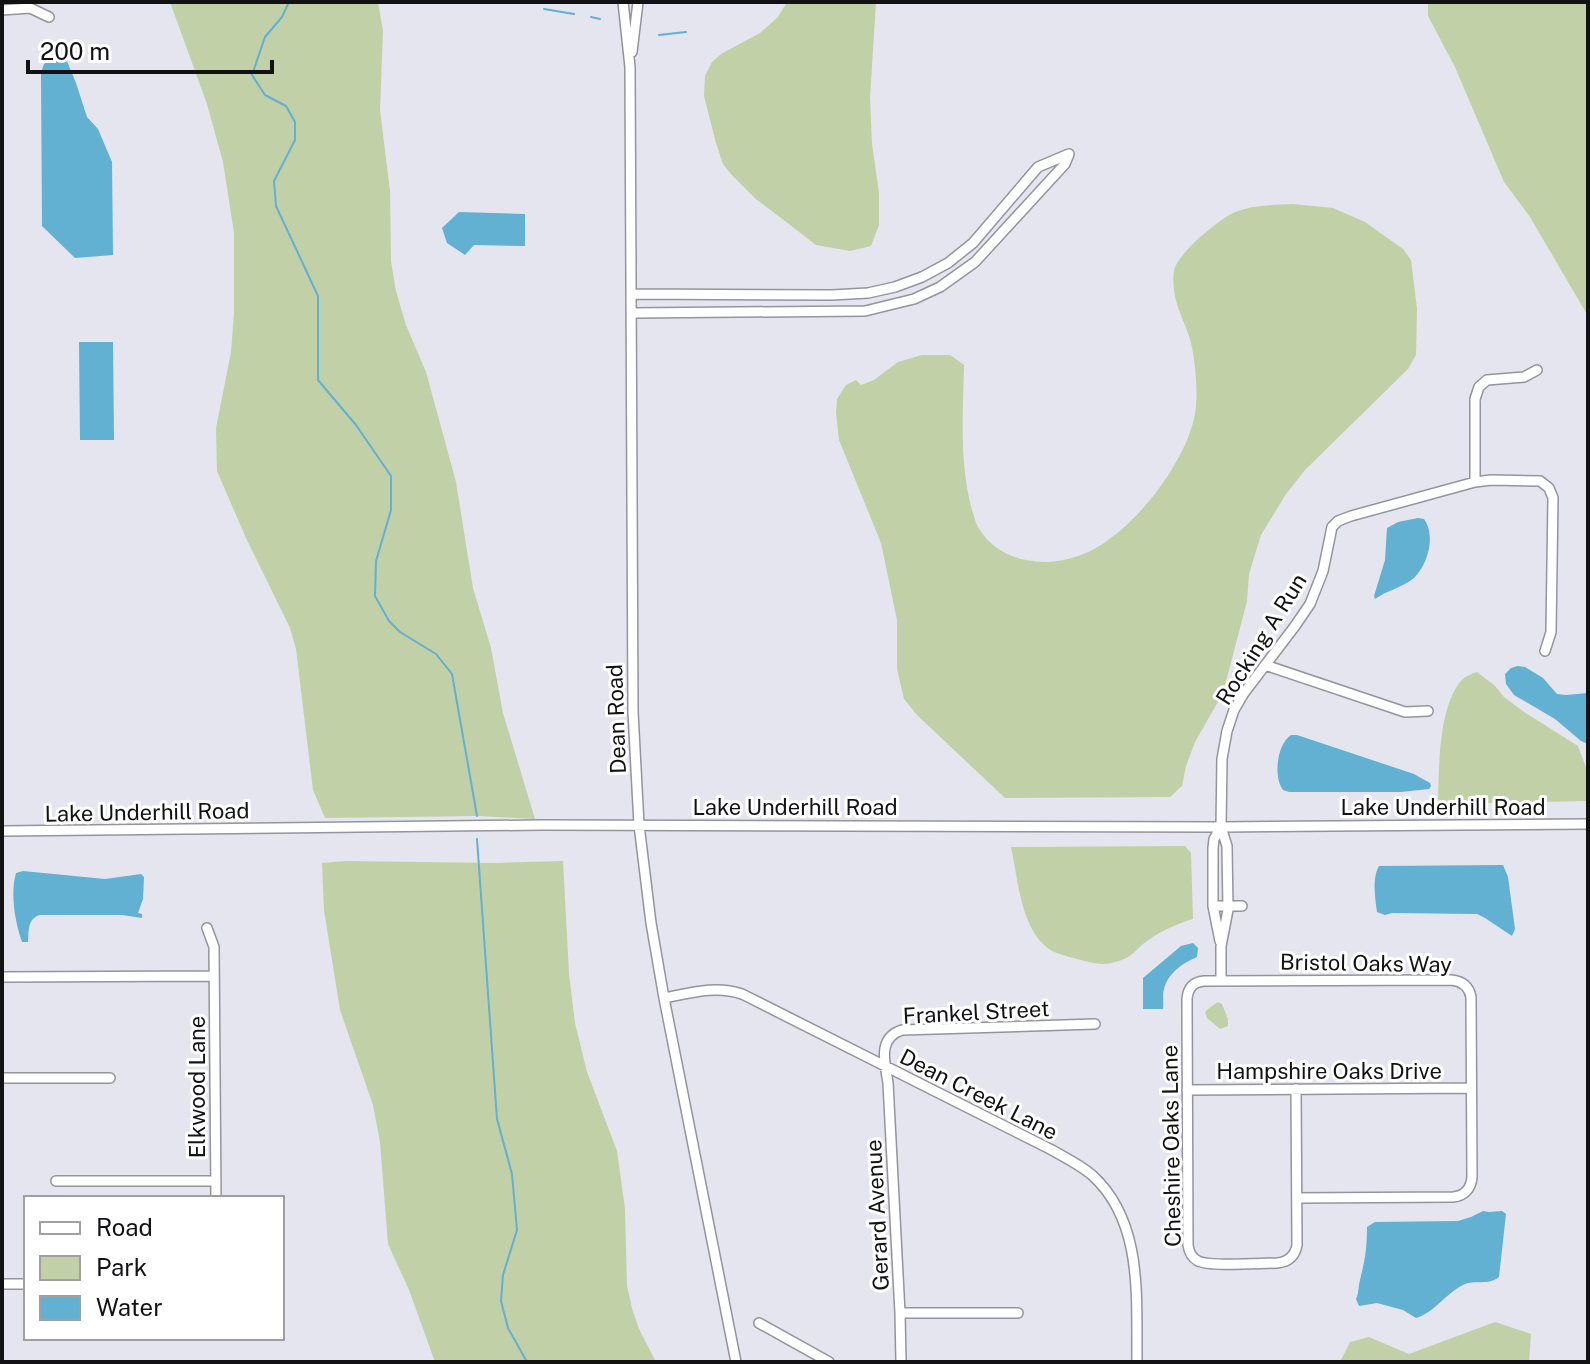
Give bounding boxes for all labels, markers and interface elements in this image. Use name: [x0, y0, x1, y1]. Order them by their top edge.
scale bar: [28, 24, 272, 74]
text: 200 m: [40, 37, 110, 65]
street label: Rocking A Run: [1210, 569, 1312, 709]
street label: Dean Road: [601, 664, 631, 774]
street label: Lake Underhill Road: [692, 794, 898, 820]
street label: Lake Underhill Road: [1340, 794, 1546, 820]
street label: Lake Underhill Road: [44, 797, 250, 827]
street label: Bristol Oaks Way: [1280, 949, 1452, 978]
street label: Frankel Street: [902, 995, 1050, 1029]
street label: Elkwood Lane: [184, 1016, 210, 1158]
street label: Dean Creek Lane: [896, 1043, 1062, 1145]
street label: Cheshire Oaks Lane: [1156, 1045, 1186, 1247]
street label: Hampshire Oaks Drive: [1216, 1058, 1442, 1084]
street label: Gerard Avenue: [860, 1139, 894, 1291]
legend: [24, 1196, 284, 1340]
text: Road: [96, 1213, 153, 1241]
text: Park: [96, 1253, 147, 1281]
text: Water: [96, 1293, 163, 1321]

